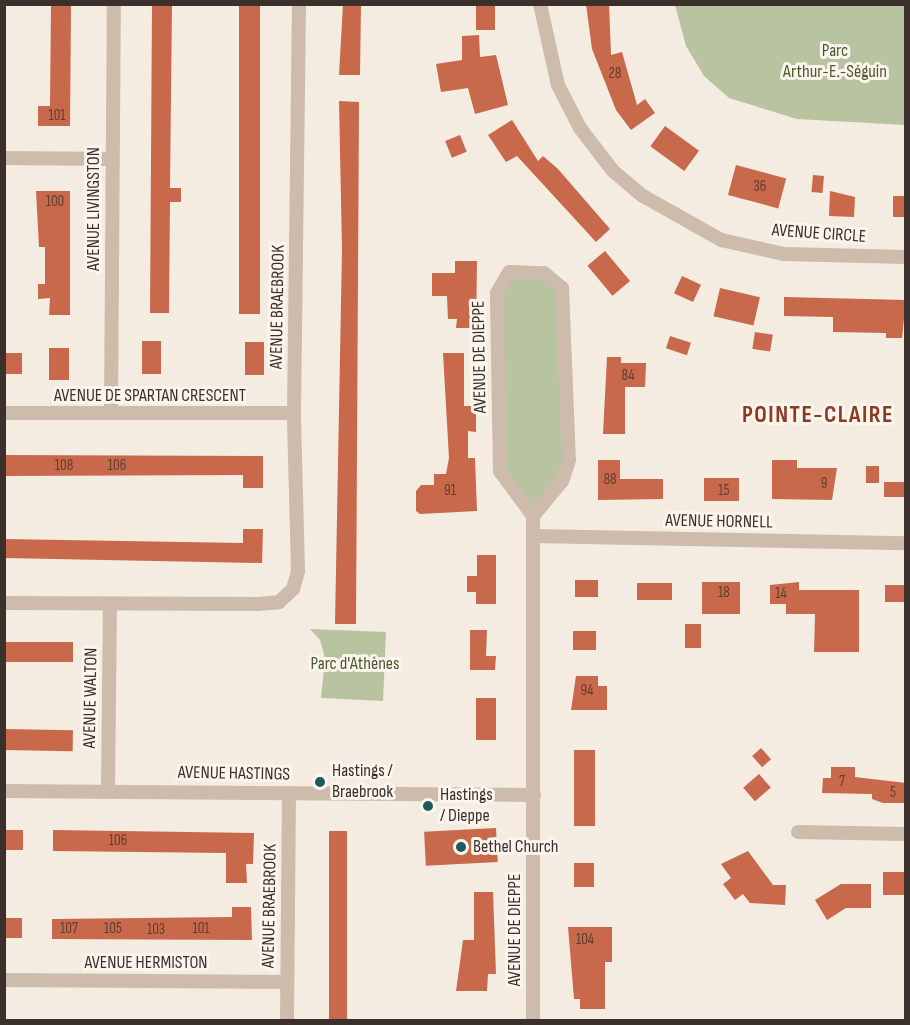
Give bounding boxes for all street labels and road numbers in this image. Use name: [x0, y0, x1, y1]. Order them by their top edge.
street label: AVENUE LIVINGSTON: [83, 147, 105, 271]
street label: AVENUE CIRCLE: [771, 220, 867, 248]
street label: AVENUE BRAEBROOK: [266, 245, 290, 369]
street label: AVENUE DE DIEPPE: [468, 300, 492, 414]
street label: AVENUE DE SPARTAN CRESCENT: [54, 385, 246, 407]
street label: AVENUE HORNELL: [665, 510, 773, 534]
street label: AVENUE WALTON: [79, 648, 103, 748]
street label: AVENUE HASTINGS: [178, 762, 290, 786]
street label: AVENUE BRAEBROOK: [258, 844, 282, 968]
street label: AVENUE DE DIEPPE: [504, 874, 526, 986]
street label: AVENUE HERMISTON: [85, 952, 207, 974]

